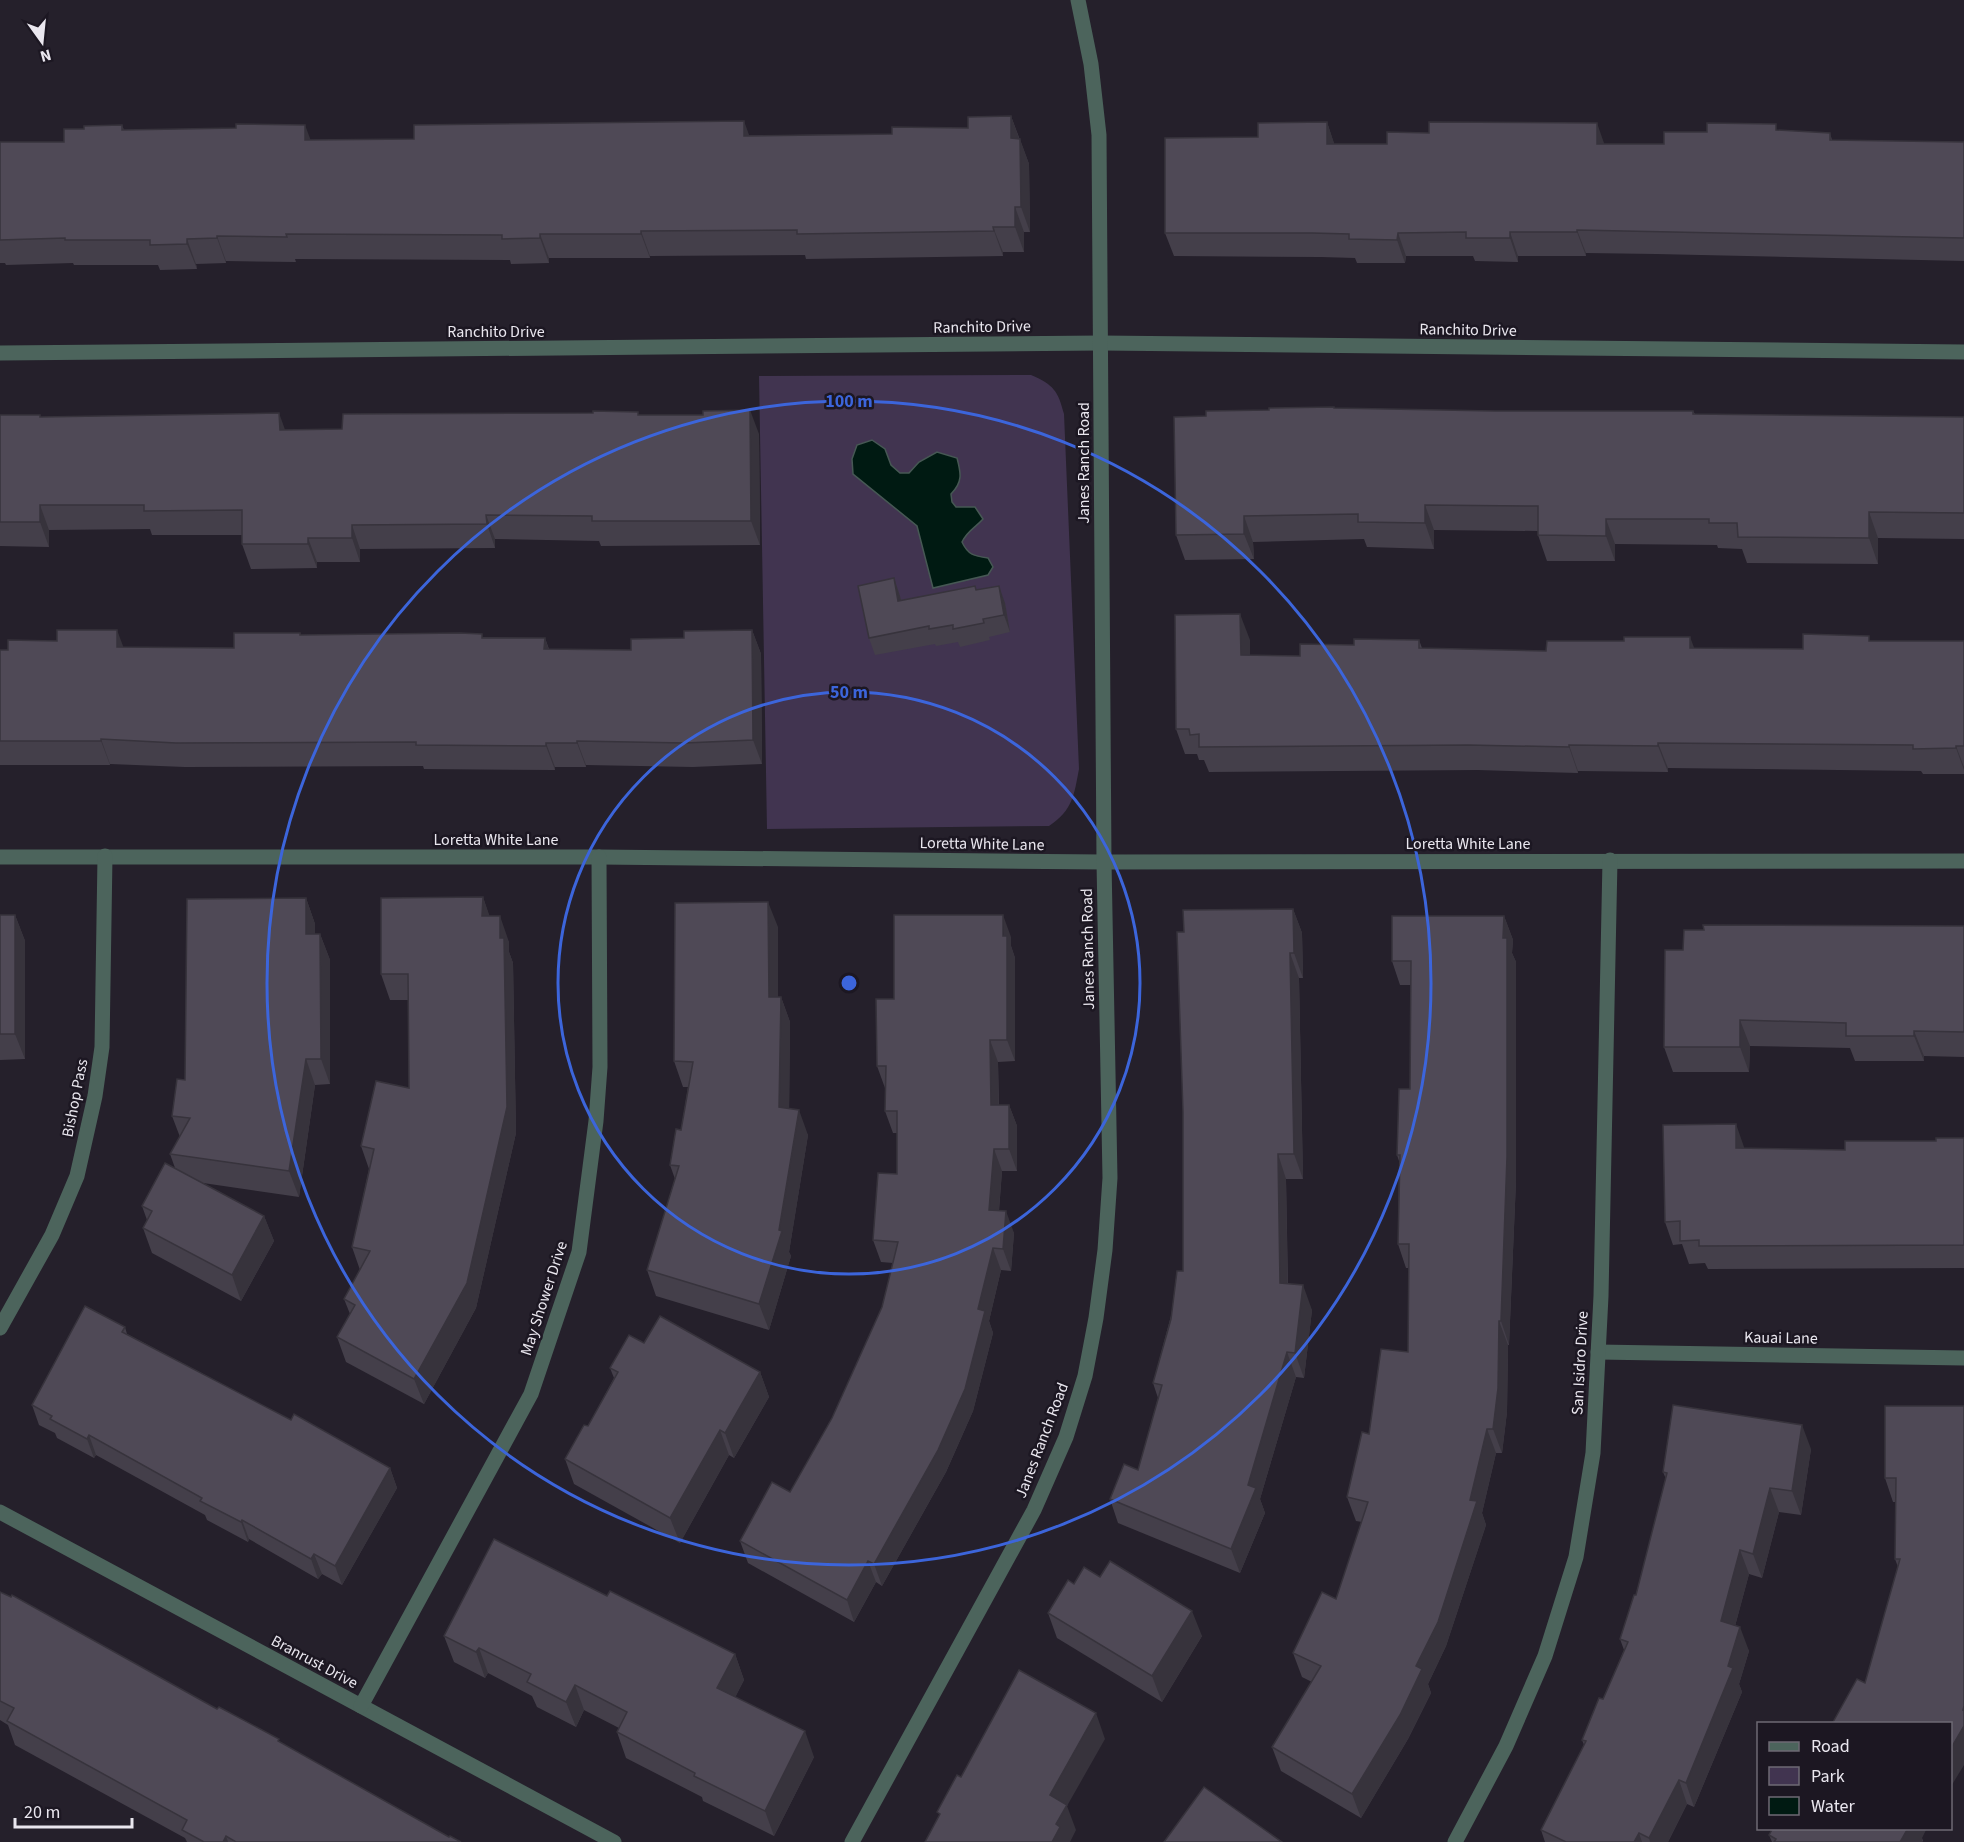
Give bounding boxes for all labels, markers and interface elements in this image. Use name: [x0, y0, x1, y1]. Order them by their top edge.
north arrow: [12, 12, 72, 72]
text: N: [38, 44, 54, 68]
street label: Ranchito Drive: [933, 315, 1031, 339]
street label: Ranchito Drive: [1419, 318, 1517, 342]
street label: Ranchito Drive: [447, 321, 545, 343]
text: 100 m: [825, 389, 873, 414]
street label: Janes Ranch Road: [1073, 402, 1095, 524]
text: 50 m: [830, 680, 868, 705]
street label: Loretta White Lane: [434, 829, 559, 851]
street label: Loretta White Lane: [919, 832, 1045, 856]
street label: Loretta White Lane: [1406, 833, 1531, 855]
street label: Janes Ranch Road: [1076, 888, 1100, 1010]
centre of rings: [839, 973, 859, 993]
street label: Bishop Pass: [57, 1057, 93, 1139]
street label: May Shower Drive: [515, 1238, 573, 1358]
street label: San Isidro Drive: [1566, 1310, 1594, 1416]
street label: Kauai Lane: [1744, 1326, 1818, 1350]
street label: Janes Ranch Road: [1010, 1380, 1074, 1501]
street label: Branrust Drive: [267, 1630, 362, 1694]
legend: [1757, 1722, 1952, 1830]
text: Road: [1811, 1734, 1850, 1759]
text: Park: [1811, 1764, 1845, 1789]
scale bar: [15, 1791, 132, 1829]
text: Water: [1811, 1794, 1855, 1819]
text: 20 m: [24, 1800, 60, 1825]

